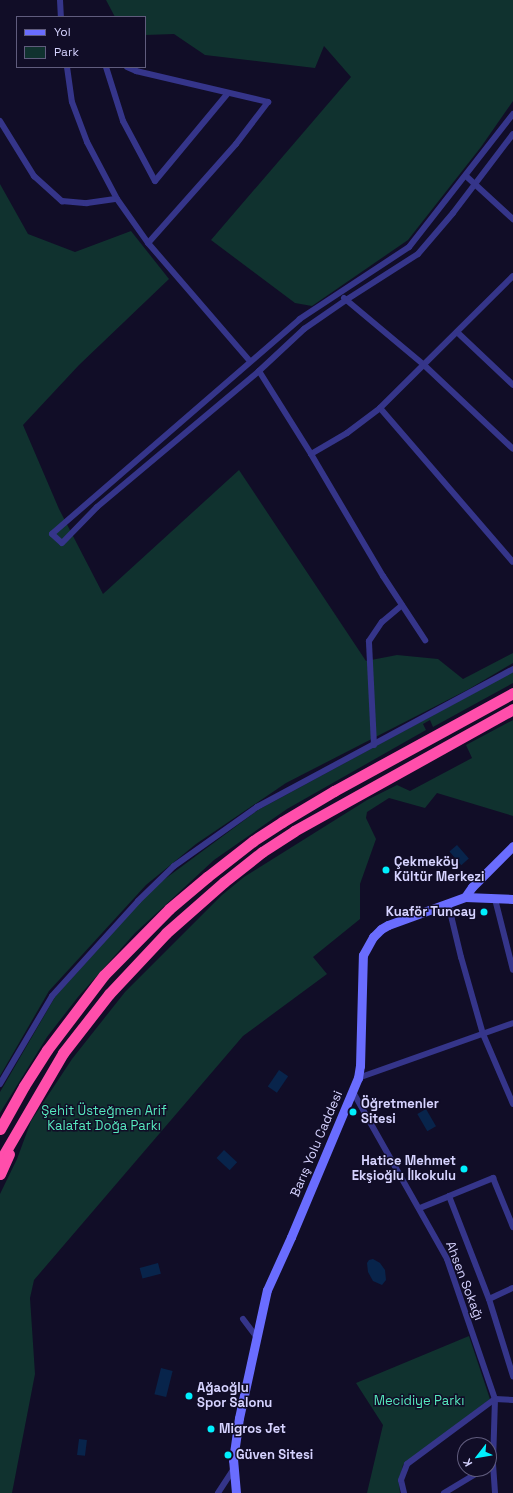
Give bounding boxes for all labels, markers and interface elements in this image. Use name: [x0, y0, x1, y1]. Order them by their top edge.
legend: [16, 16, 146, 68]
text: Yol: [54, 24, 71, 40]
text: Park: [54, 44, 79, 60]
place label: Çekmeköy Kültür Merkezi: [394, 855, 484, 886]
marker: Çekmeköy Kültür Merkezi: [381, 865, 391, 875]
place label: Kuaför Tuncay: [385, 904, 476, 920]
marker: Kuaför Tuncay: [479, 907, 489, 917]
street label: Barış Yolu Caddesi: [288, 1089, 346, 1199]
place label: Öğretmenler Sitesi: [361, 1097, 439, 1128]
park label: Şehit Üsteğmen Arif Kalafat Doğa Parkı: [41, 1104, 167, 1135]
marker: Öğretmenler Sitesi: [348, 1107, 358, 1117]
place label: Hatice Mehmet Ekşioğlu İlkokulu: [352, 1154, 456, 1185]
marker: Hatice Mehmet Ekşioğlu İlkokulu: [459, 1164, 469, 1174]
street label: Ahsen Sokağı: [442, 1239, 486, 1323]
place label: Ağaoğlu Spor Salonu: [197, 1381, 272, 1412]
marker: Ağaoğlu Spor Salonu: [184, 1391, 194, 1401]
park label: Mecidiye Parkı: [374, 1393, 464, 1409]
place label: Migros Jet: [219, 1421, 286, 1437]
marker: Migros Jet: [206, 1424, 216, 1434]
north arrow: [457, 1437, 497, 1477]
place label: Güven Sitesi: [236, 1447, 313, 1463]
marker: Güven Sitesi: [223, 1450, 233, 1460]
text: K: [460, 1456, 475, 1469]

